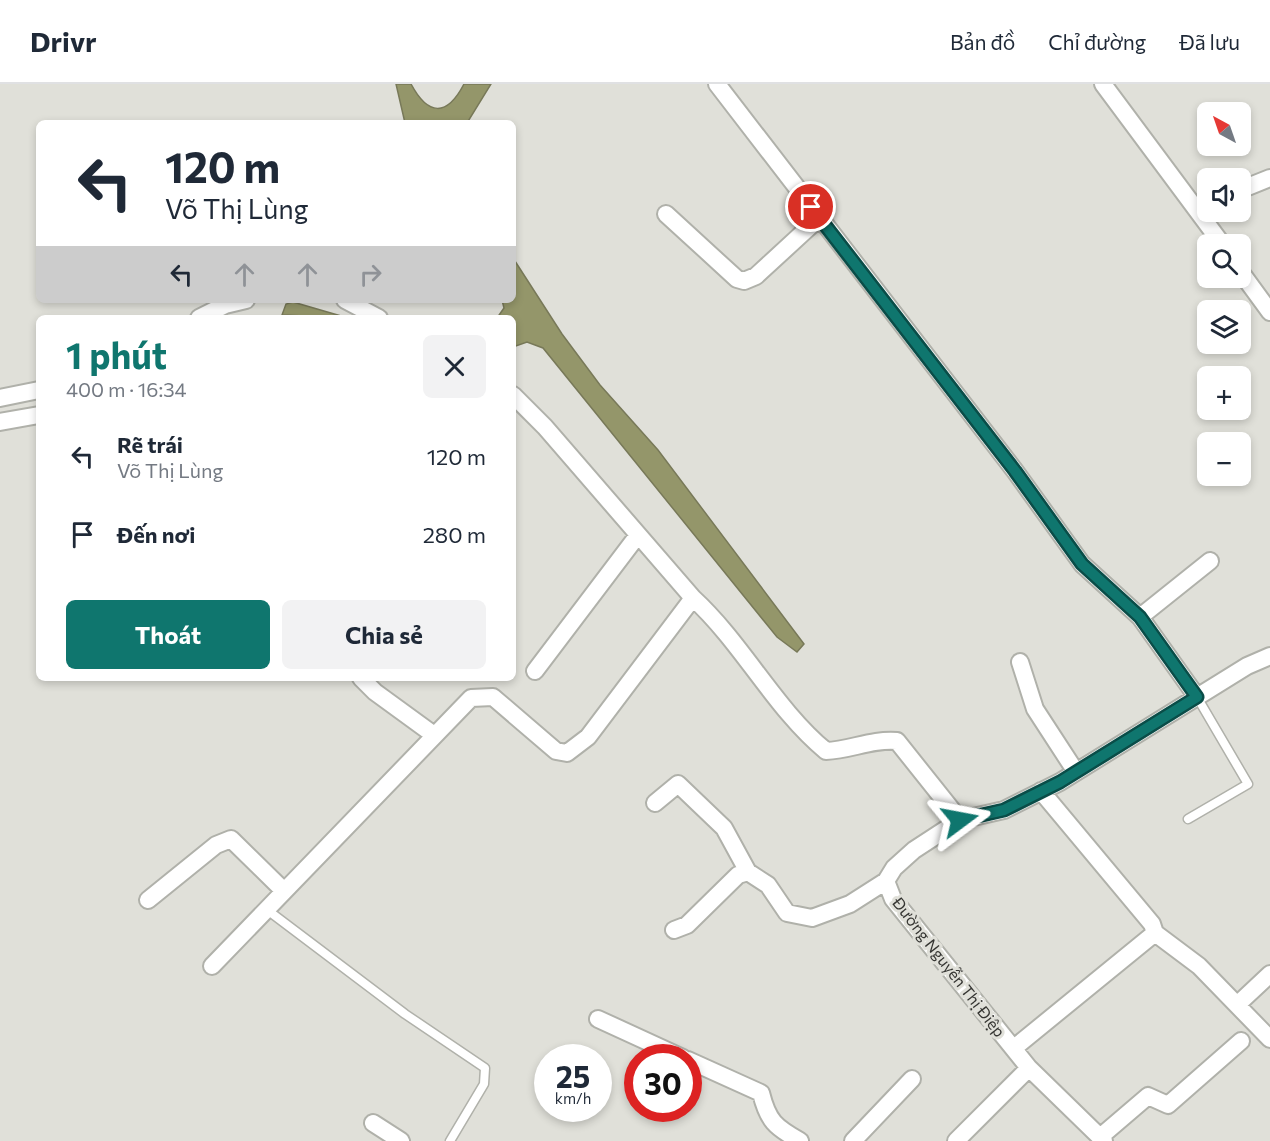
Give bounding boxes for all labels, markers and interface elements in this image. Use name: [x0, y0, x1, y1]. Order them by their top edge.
text: Drivr: [30, 24, 97, 58]
text: Bản đồ: [950, 29, 1015, 54]
text: Chỉ đường: [1048, 29, 1146, 54]
text: Đã lưu: [1179, 29, 1240, 54]
north arrow: [1197, 102, 1251, 156]
map controls: [1197, 102, 1251, 486]
text: 120 m: [165, 140, 280, 192]
icon: left: [66, 144, 144, 222]
button: sound: [1197, 168, 1251, 222]
pin: [785, 181, 836, 232]
icon: arrive: [794, 190, 827, 223]
text: Võ Thị Lùng: [165, 192, 308, 225]
button: search: [1197, 234, 1251, 288]
icon: left: [165, 258, 198, 291]
icon: ahead: [228, 258, 261, 291]
icon: ahead: [291, 258, 324, 291]
icon: right: [354, 258, 387, 291]
button: layers: [1197, 300, 1251, 354]
text: 1 phút: [66, 332, 167, 376]
button: close: [423, 335, 486, 398]
button: +: [1197, 366, 1251, 420]
text: 400 m · 16:34: [66, 377, 187, 401]
text: Rẽ trái: [117, 431, 183, 458]
button: −: [1197, 432, 1251, 486]
icon: left: [66, 440, 99, 473]
text: 120 m: [427, 443, 486, 470]
text: Võ Thị Lùng: [117, 458, 223, 482]
icon: arrive: [66, 518, 99, 551]
text: Đến nơi: [117, 521, 195, 548]
text: 280 m: [423, 521, 486, 548]
button: Thoát: [66, 600, 270, 669]
button: Chia sẻ: [282, 600, 486, 669]
position arrow: [928, 788, 992, 852]
street label: Đường Nguyễn Thị Điệp: [888, 892, 1010, 1040]
speed limit sign: 30: [624, 1044, 702, 1122]
text: 25: [556, 1057, 590, 1094]
text: km/h: [555, 1089, 591, 1107]

